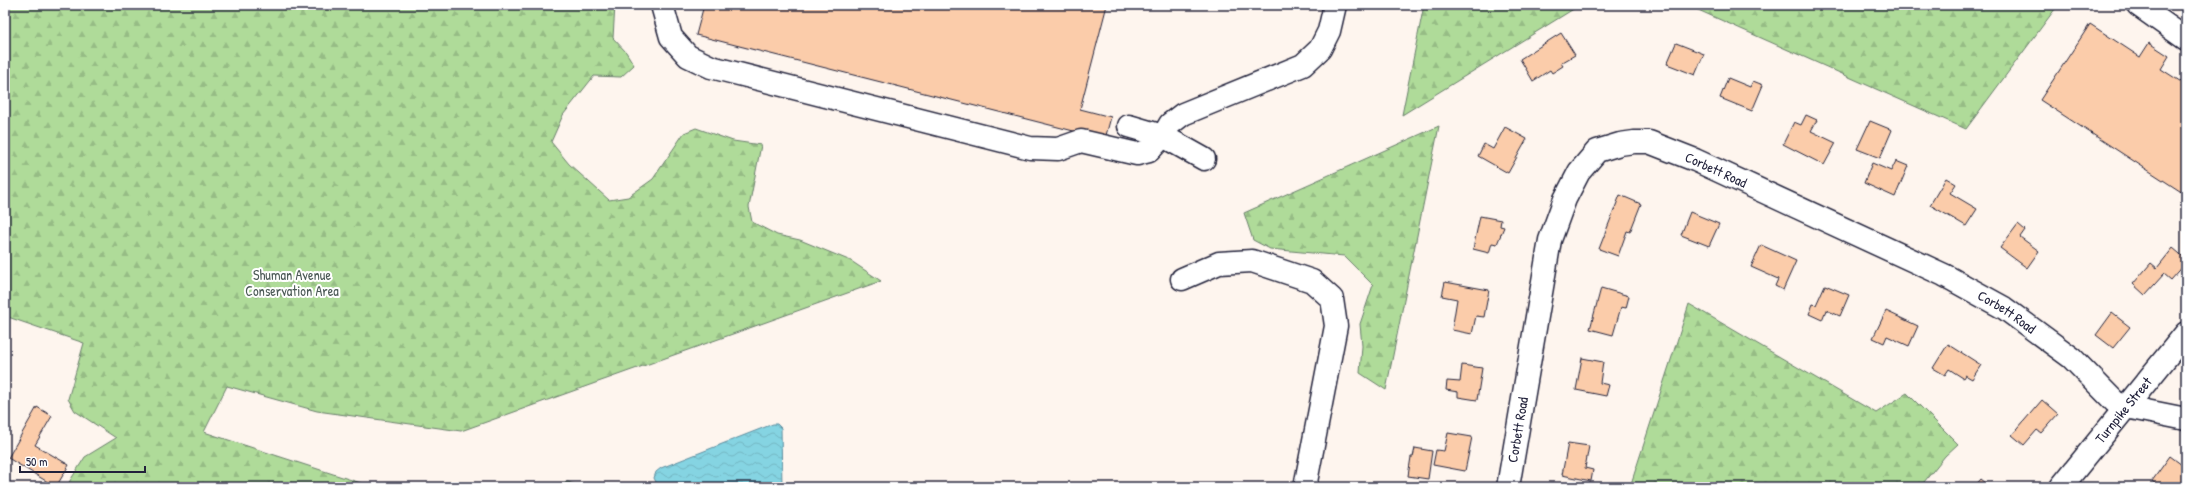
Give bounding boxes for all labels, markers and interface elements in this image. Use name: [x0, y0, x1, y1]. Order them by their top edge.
street label: Corbett Road: [1683, 147, 1751, 192]
park label: Shuman Avenue Conservation Area: [245, 265, 339, 300]
street label: Corbett Road: [1975, 285, 2040, 338]
street label: Turnpike Street: [2090, 373, 2156, 447]
street label: Corbett Road: [1502, 395, 1532, 464]
scale bar: [20, 448, 145, 474]
text: 50 m: [26, 453, 47, 470]

